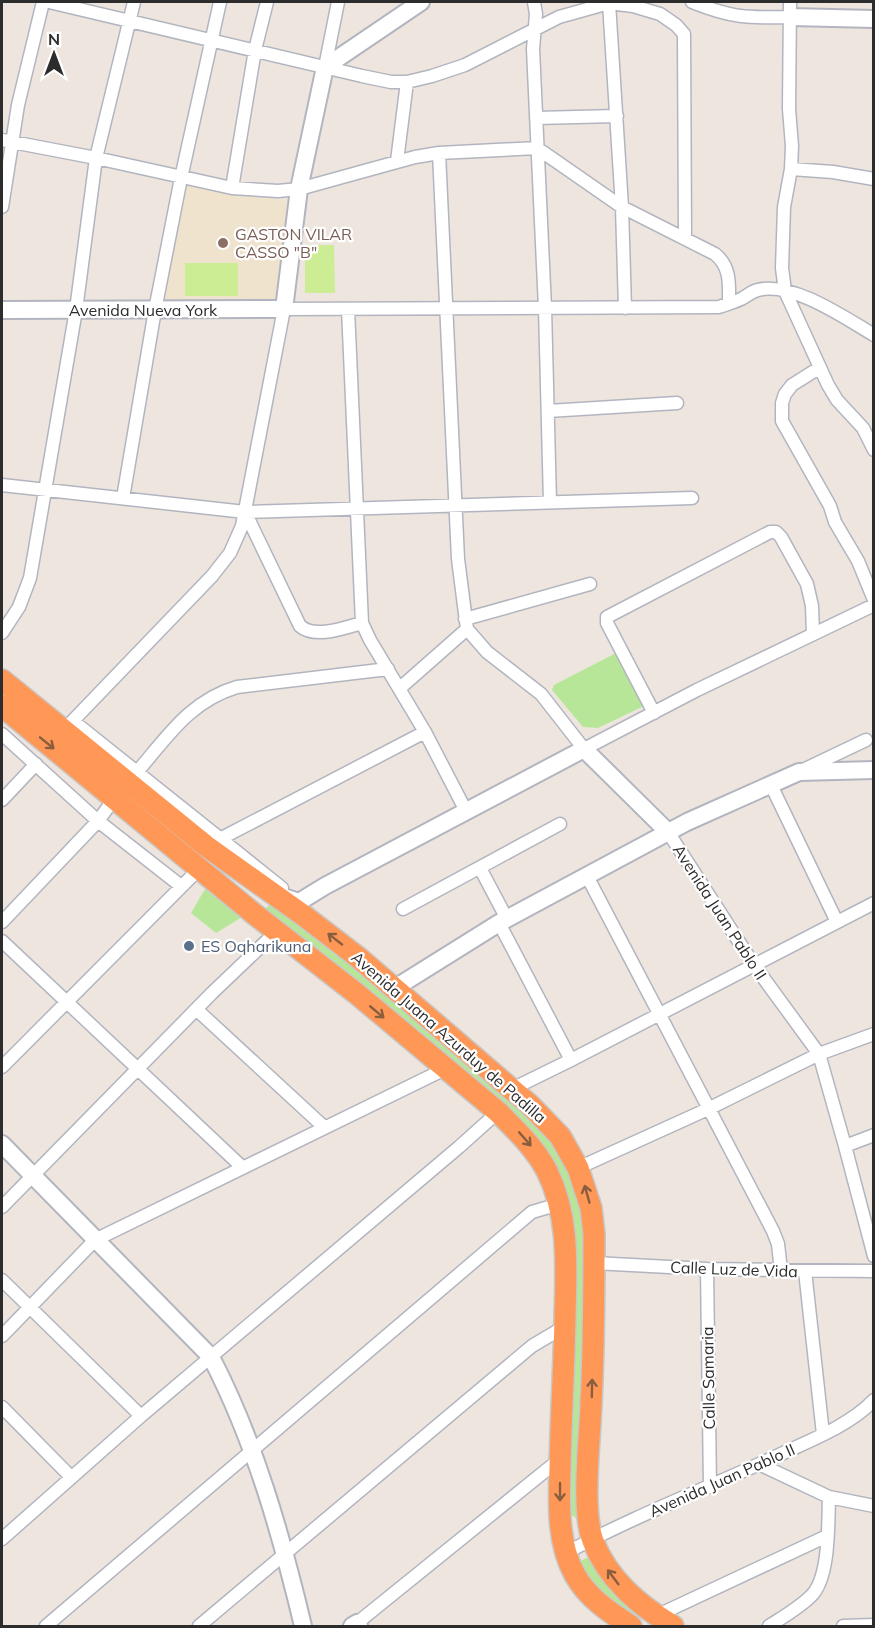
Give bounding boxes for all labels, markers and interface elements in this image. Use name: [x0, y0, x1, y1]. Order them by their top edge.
north arrow: [24, 24, 84, 84]
text: N: [48, 29, 60, 49]
place label: GASTON VILAR CASSO "B": [235, 224, 352, 262]
marker: GASTON VILAR CASSO "B": [216, 236, 230, 250]
street label: Avenida Nueva York: [69, 300, 218, 320]
one-way arrow: [39, 736, 54, 750]
street label: Avenida Juan Pablo II: [669, 841, 771, 983]
one-way arrow: [327, 933, 343, 946]
place label: ES Oqharikuna: [201, 936, 311, 956]
marker: ES Oqharikuna: [182, 939, 196, 953]
street label: Avenida Juana Azurduy de Padilla: [348, 947, 550, 1127]
one-way arrow: [369, 1005, 384, 1019]
one-way arrow: [518, 1131, 532, 1146]
one-way arrow: [581, 1184, 592, 1203]
street label: Calle Luz de Vida: [670, 1257, 798, 1281]
street label: Calle Samaria: [697, 1326, 719, 1430]
one-way arrow: [586, 1378, 598, 1398]
street label: Avenida Juan Pablo II: [646, 1439, 798, 1521]
one-way arrow: [554, 1482, 566, 1502]
one-way arrow: [607, 1569, 620, 1585]

